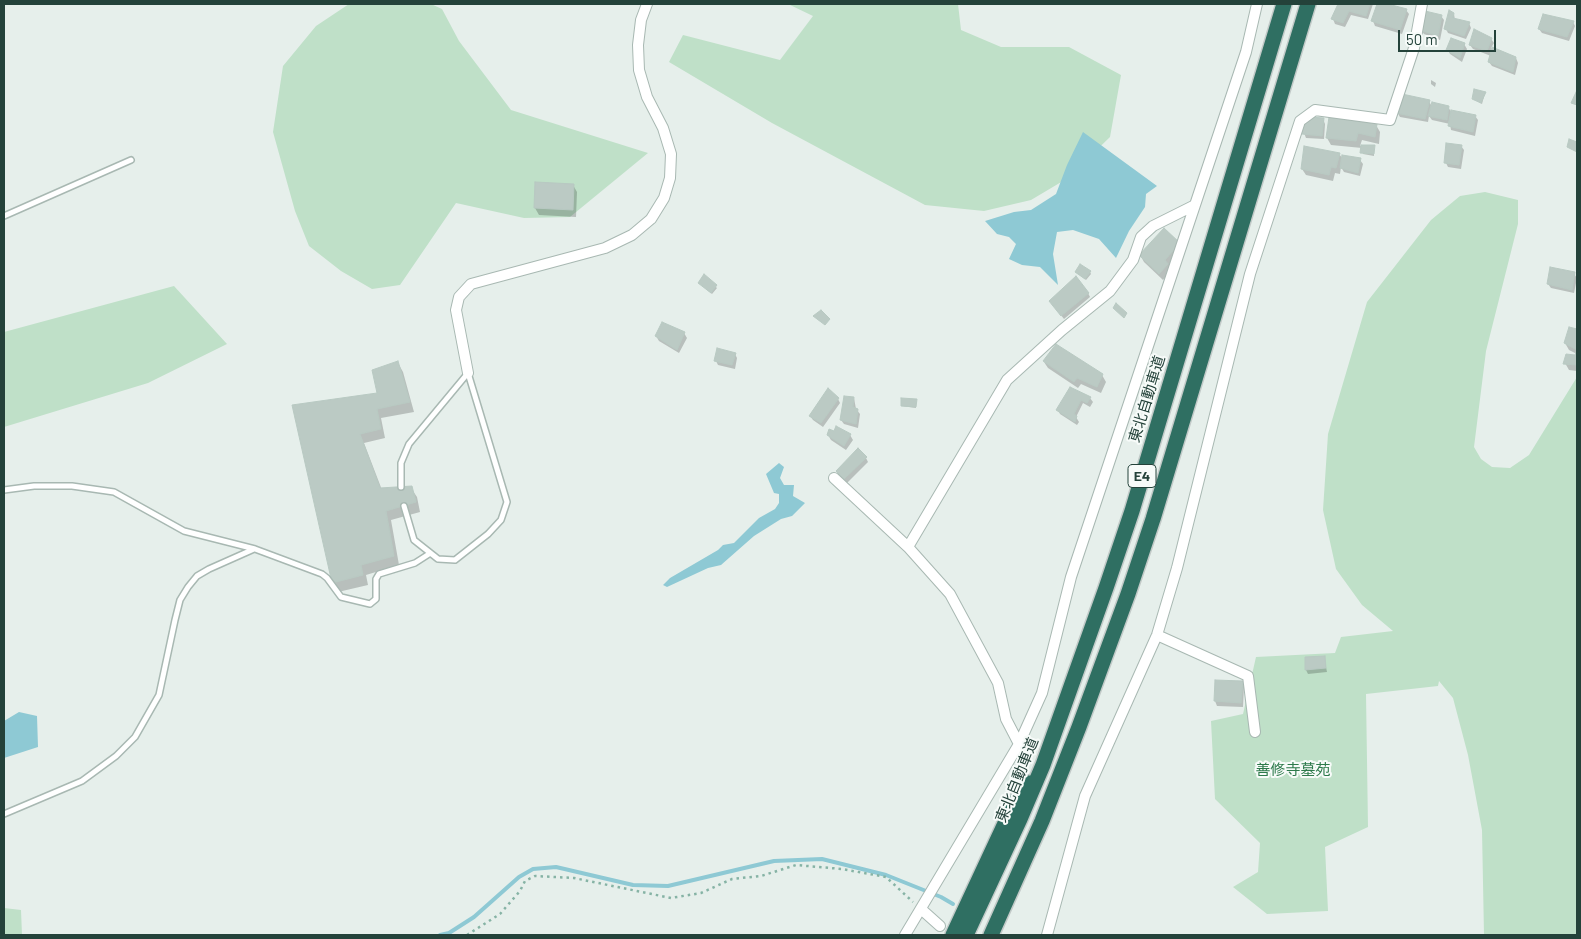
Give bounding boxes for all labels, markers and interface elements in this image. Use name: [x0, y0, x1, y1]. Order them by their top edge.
scale bar: [1401, 20, 1498, 52]
text: 50 m: [1406, 30, 1438, 48]
street label: 東北自動車道: [1125, 353, 1169, 445]
road number: E4: [1128, 464, 1156, 488]
street label: 東北自動車道: [992, 735, 1042, 825]
park label: 善修寺墓苑: [1256, 761, 1330, 779]

